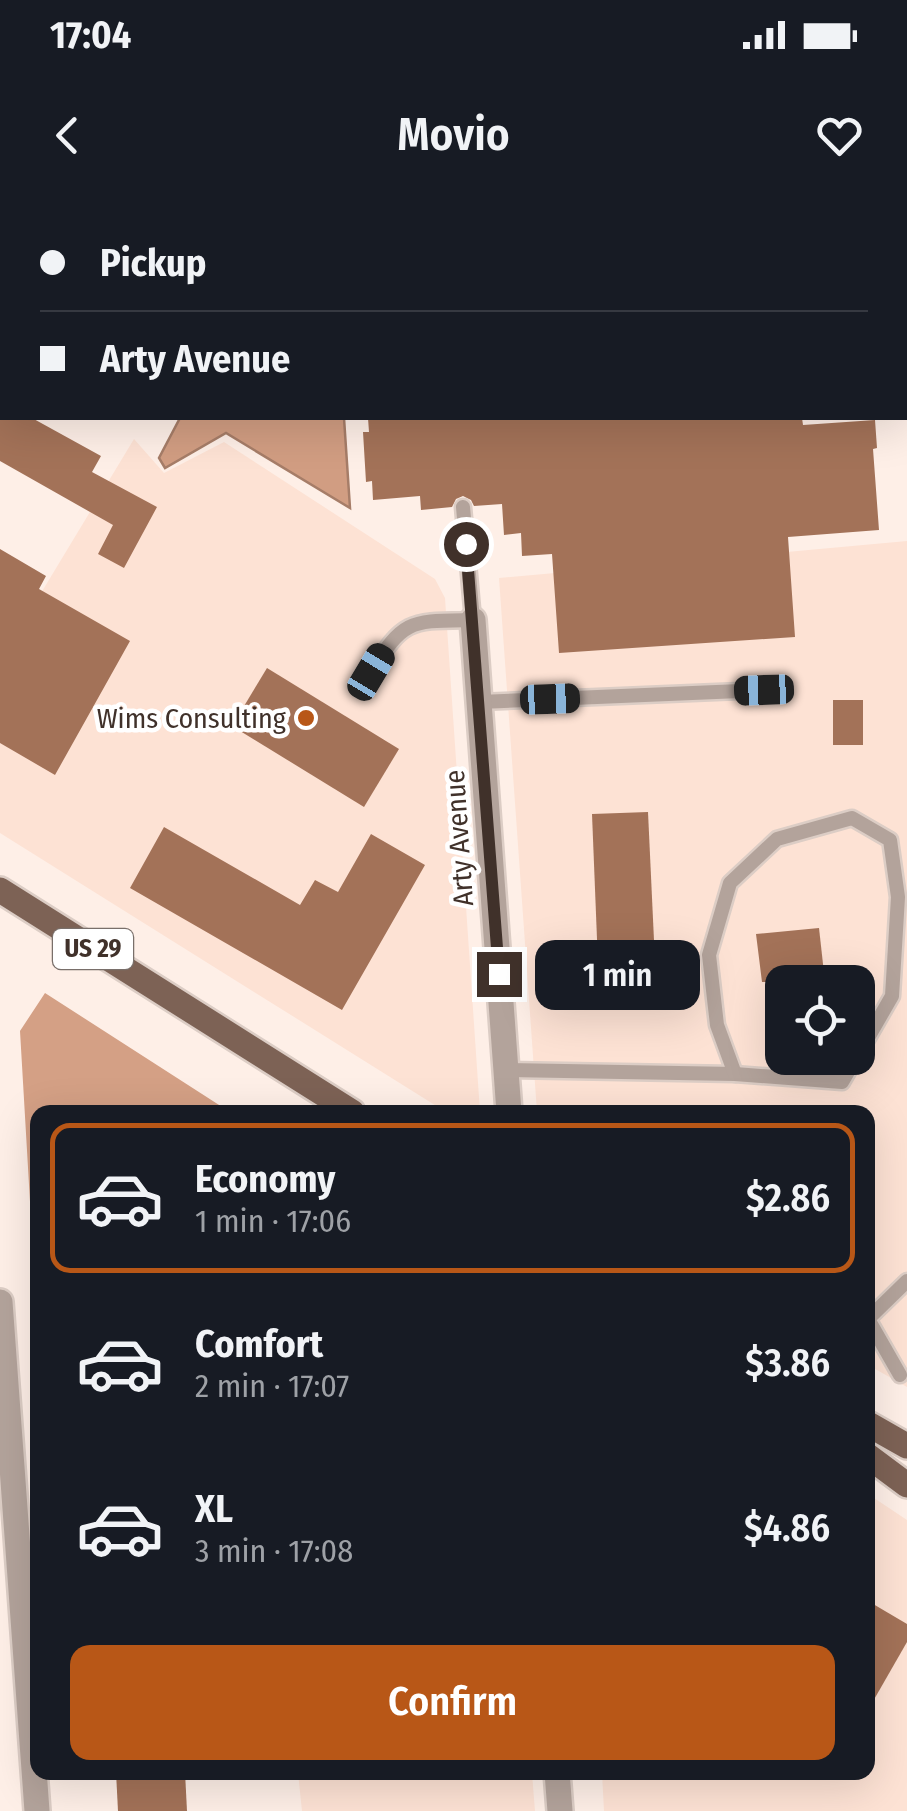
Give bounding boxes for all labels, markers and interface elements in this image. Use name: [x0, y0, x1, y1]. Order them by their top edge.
text: 17:04: [50, 12, 131, 58]
icon: back: [40, 108, 95, 163]
text: Movio: [397, 108, 510, 162]
icon: heart: [812, 108, 867, 163]
text: Pickup: [100, 240, 206, 286]
text: Arty Avenue: [100, 336, 290, 382]
route start: [444, 522, 489, 567]
car: [343, 639, 399, 705]
car: [733, 674, 795, 706]
car: [519, 683, 581, 715]
place label: Wims Consulting: [97, 702, 287, 735]
marker: Wims Consulting: [295, 707, 317, 729]
street label: Arty Avenue: [438, 769, 480, 907]
road number: US 29: [53, 929, 133, 969]
callout: 1 min: [534, 939, 699, 1009]
route end: [477, 952, 522, 997]
text: 1 min: [583, 956, 652, 994]
map controls: [765, 965, 875, 1075]
button: locate: [765, 965, 875, 1075]
icon: car: [75, 1153, 165, 1243]
text: Economy: [195, 1156, 335, 1202]
text: $2.86: [746, 1175, 830, 1221]
text: 1 min · 17:06: [195, 1202, 351, 1240]
icon: car: [75, 1318, 165, 1408]
text: Comfort: [195, 1321, 323, 1367]
text: $3.86: [745, 1340, 830, 1386]
text: 2 min · 17:07: [195, 1367, 349, 1405]
icon: car: [75, 1483, 165, 1573]
text: XL: [195, 1486, 233, 1532]
text: $4.86: [744, 1505, 830, 1551]
text: 3 min · 17:08: [195, 1532, 353, 1570]
button: Confirm: [70, 1645, 835, 1760]

